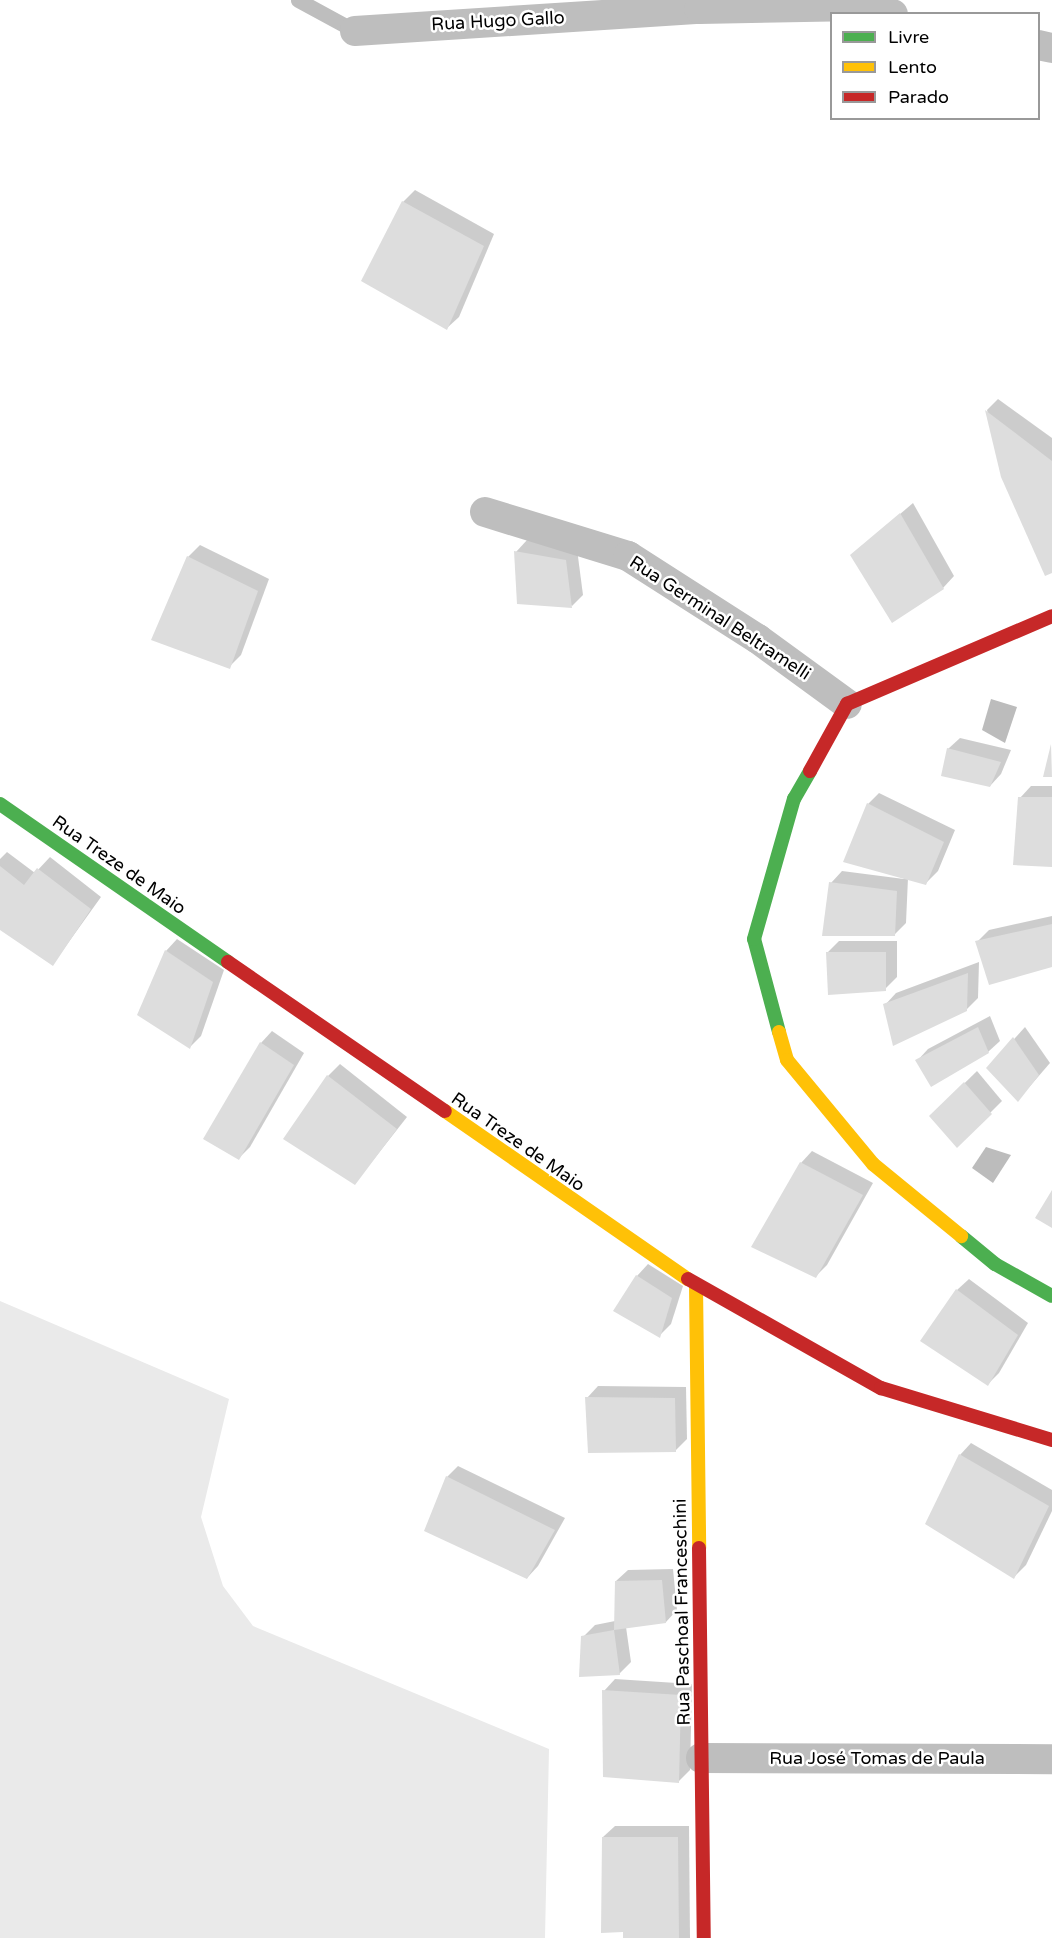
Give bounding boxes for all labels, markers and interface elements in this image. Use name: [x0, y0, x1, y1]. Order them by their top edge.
street label: Rua Hugo Gallo: [431, 7, 565, 35]
legend: [830, 12, 1040, 120]
text: Livre: [888, 26, 929, 48]
text: Lento: [888, 56, 937, 78]
text: Parado: [888, 86, 949, 108]
street label: Rua Germinal Beltramelli: [625, 551, 815, 685]
street label: Rua Treze de Maio: [48, 811, 190, 919]
street label: Rua Treze de Maio: [447, 1088, 589, 1196]
street label: Rua Paschoal Franceschini: [669, 1498, 695, 1726]
street label: Rua José Tomas de Paula: [769, 1747, 985, 1769]

